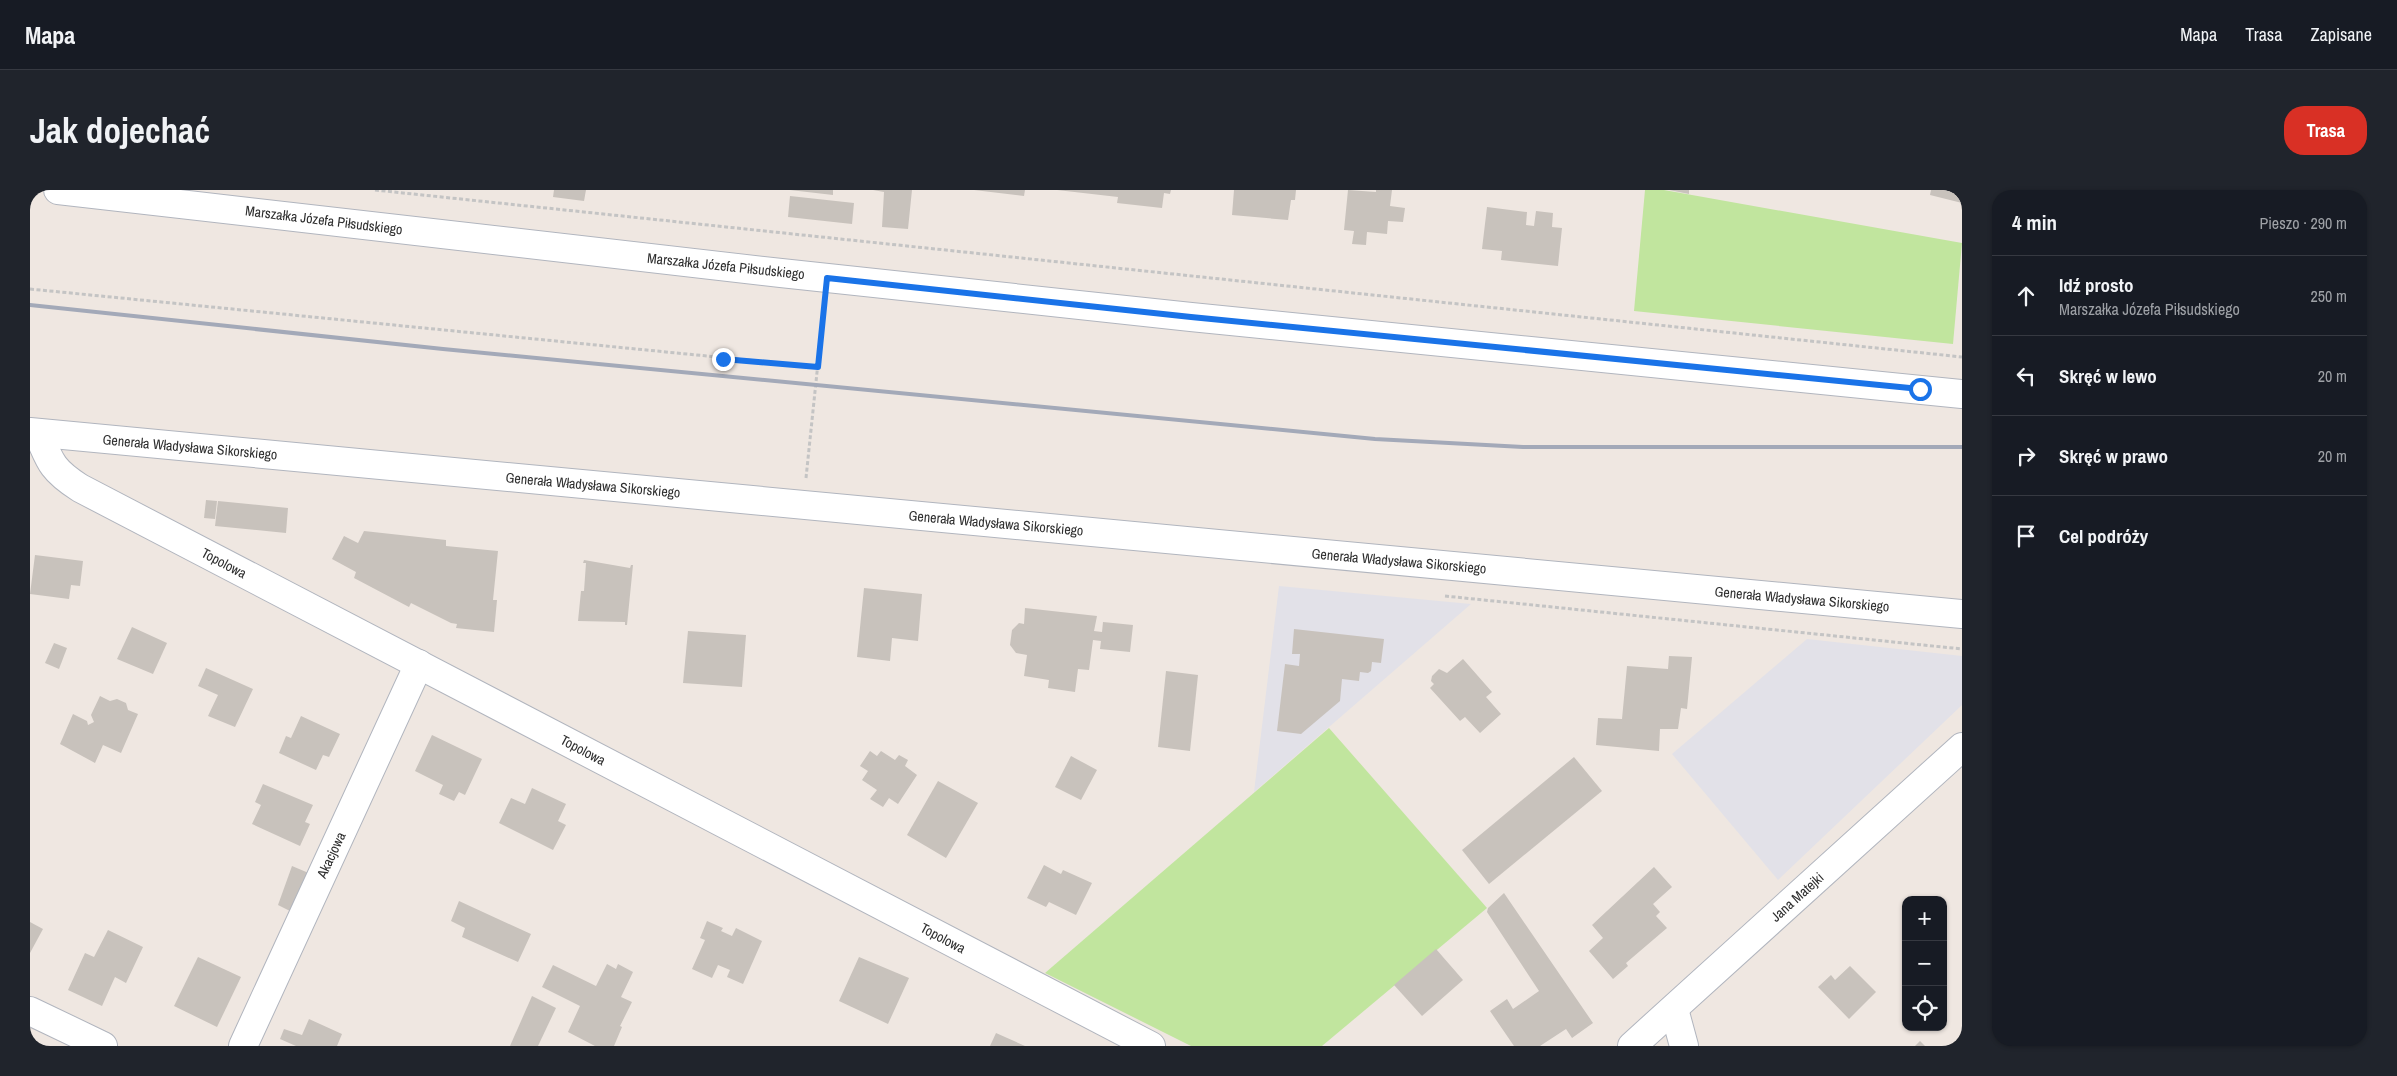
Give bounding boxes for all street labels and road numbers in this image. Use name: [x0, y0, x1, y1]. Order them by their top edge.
street label: Marszałka Józefa Piłsudskiego: [244, 201, 404, 239]
street label: Marszałka Józefa Piłsudskiego: [646, 249, 806, 283]
street label: Generała Władysława Sikorskiego: [102, 430, 278, 464]
street label: Generała Władysława Sikorskiego: [505, 468, 681, 502]
street label: Generała Władysława Sikorskiego: [908, 506, 1084, 540]
street label: Topolowa: [198, 544, 250, 583]
street label: Generała Władysława Sikorskiego: [1311, 544, 1487, 578]
street label: Generała Władysława Sikorskiego: [1714, 582, 1890, 616]
street label: Topolowa: [557, 731, 609, 770]
street label: Akacjowa: [312, 828, 350, 882]
street label: Jana Matejki: [1767, 869, 1827, 925]
street label: Topolowa: [917, 919, 969, 958]

